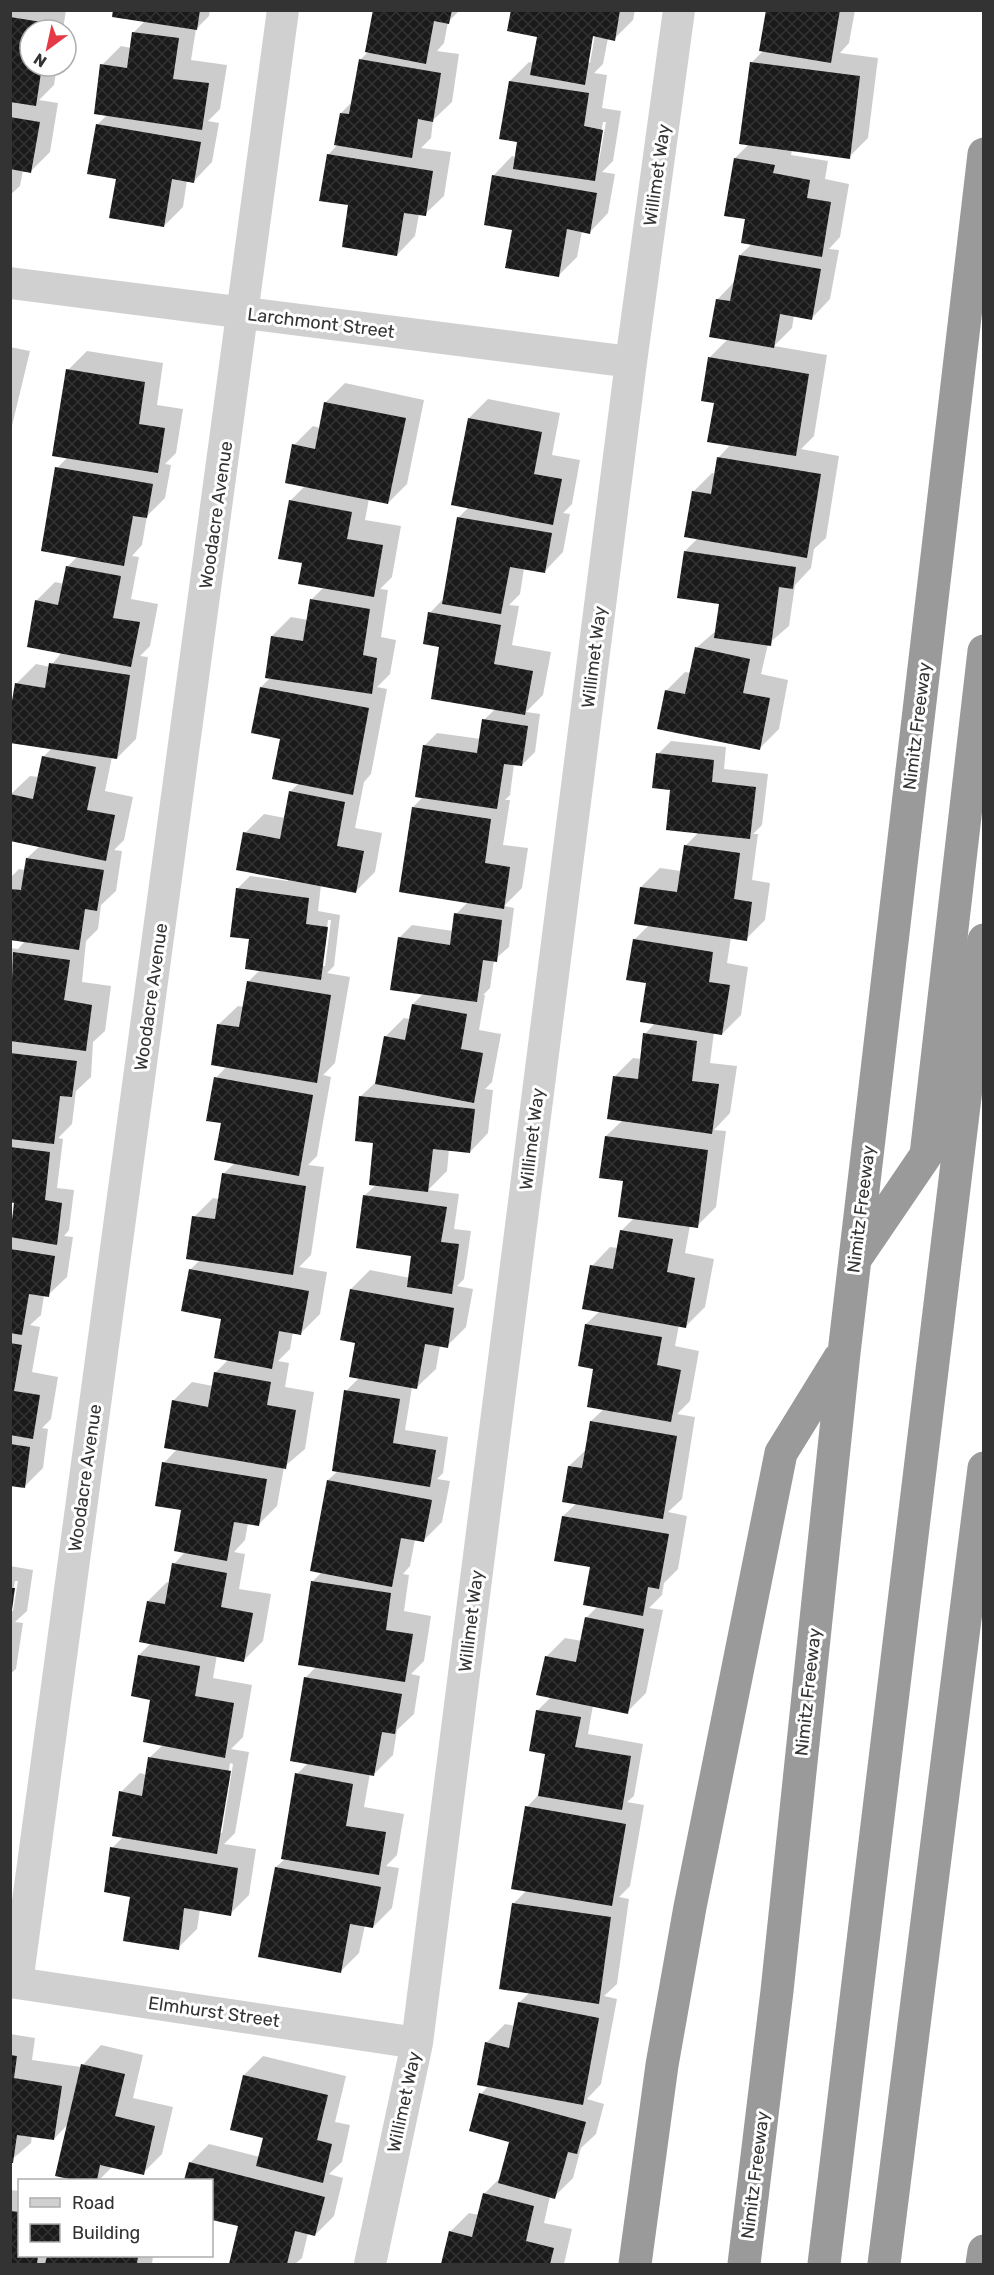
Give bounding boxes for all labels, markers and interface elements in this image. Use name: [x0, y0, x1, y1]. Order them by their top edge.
north arrow: [18, 18, 78, 78]
text: N: [30, 49, 50, 71]
street label: Willimet Way: [639, 123, 675, 227]
street label: Larchmont Street: [246, 303, 396, 343]
street label: Woodacre Avenue: [195, 440, 237, 590]
street label: Willimet Way: [577, 605, 611, 709]
street label: Nimitz Freeway: [898, 661, 936, 791]
street label: Woodacre Avenue: [130, 922, 172, 1072]
street label: Willimet Way: [515, 1087, 549, 1191]
street label: Nimitz Freeway: [842, 1144, 880, 1274]
street label: Woodacre Avenue: [64, 1403, 106, 1553]
street label: Willimet Way: [454, 1569, 488, 1673]
street label: Nimitz Freeway: [790, 1627, 826, 1757]
street label: Elmhurst Street: [147, 1992, 281, 2032]
street label: Willimet Way: [383, 2049, 425, 2155]
street label: Nimitz Freeway: [736, 2110, 774, 2240]
legend: [18, 2179, 213, 2257]
text: Road: [72, 2192, 115, 2214]
text: Building: [72, 2222, 140, 2244]

